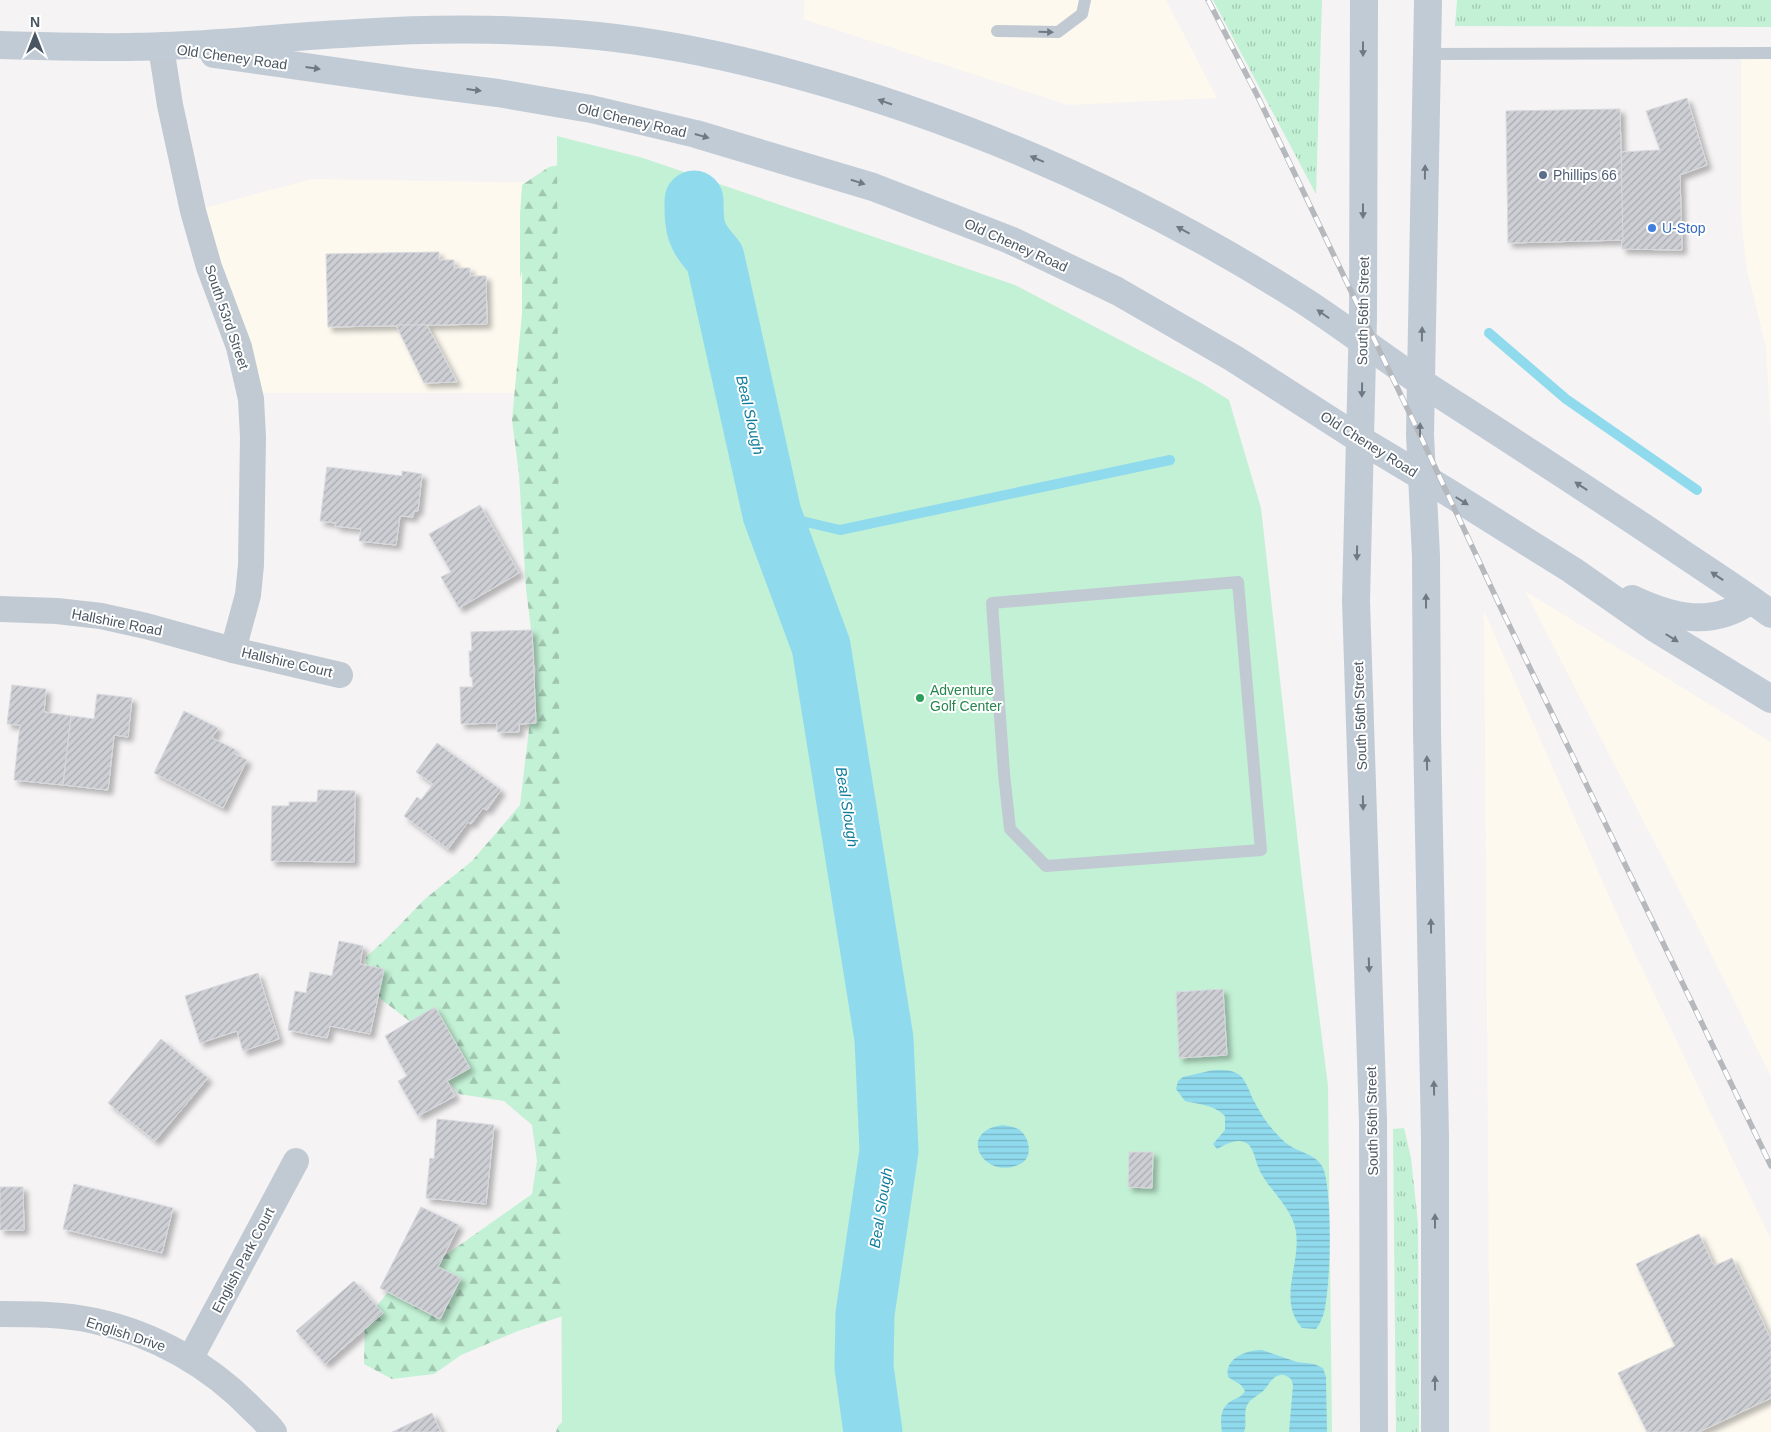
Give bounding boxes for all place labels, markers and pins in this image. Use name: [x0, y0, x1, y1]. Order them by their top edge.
place label: Phillips 66: [1553, 167, 1617, 183]
marker: Phillips 66: [1537, 169, 1549, 181]
place label: U-Stop: [1662, 220, 1706, 236]
marker: U-Stop: [1646, 222, 1658, 234]
place label: Adventure Golf Center: [930, 682, 1002, 714]
marker: Adventure Golf Center: [914, 692, 926, 704]

